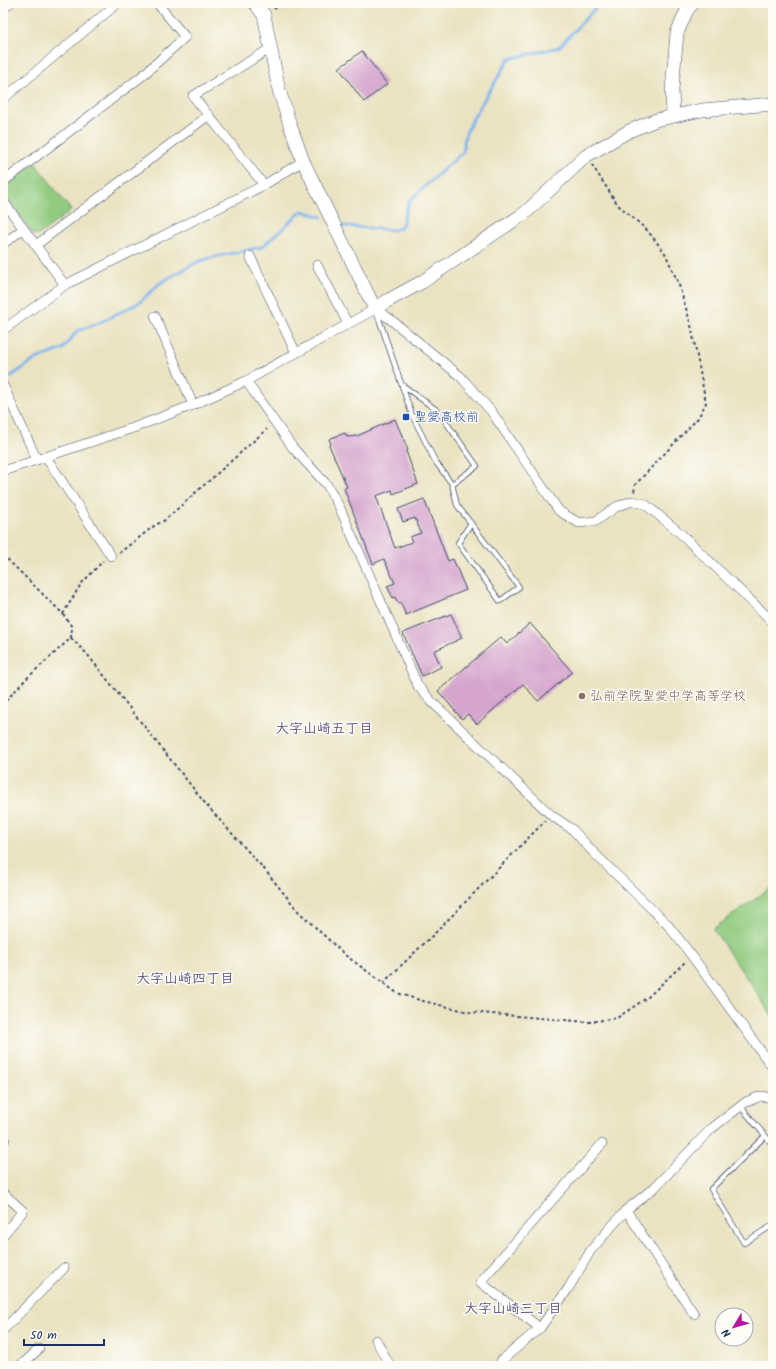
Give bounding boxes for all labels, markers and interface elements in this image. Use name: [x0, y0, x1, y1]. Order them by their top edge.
place label: 聖愛高校前: [414, 407, 479, 428]
marker: 聖愛高校前: [401, 412, 411, 422]
place label: 弘前学院聖愛中学高等学校: [590, 686, 746, 707]
marker: 弘前学院聖愛中学高等学校: [577, 691, 587, 701]
district label: 大字山崎五丁目: [275, 718, 373, 740]
district label: 大字山崎四丁目: [136, 968, 234, 990]
district label: 大字山崎三丁目: [464, 1298, 562, 1320]
north arrow: [714, 1307, 754, 1347]
scale bar: [24, 1321, 104, 1347]
text: N: [718, 1324, 736, 1341]
text: 50 m: [30, 1326, 57, 1345]

